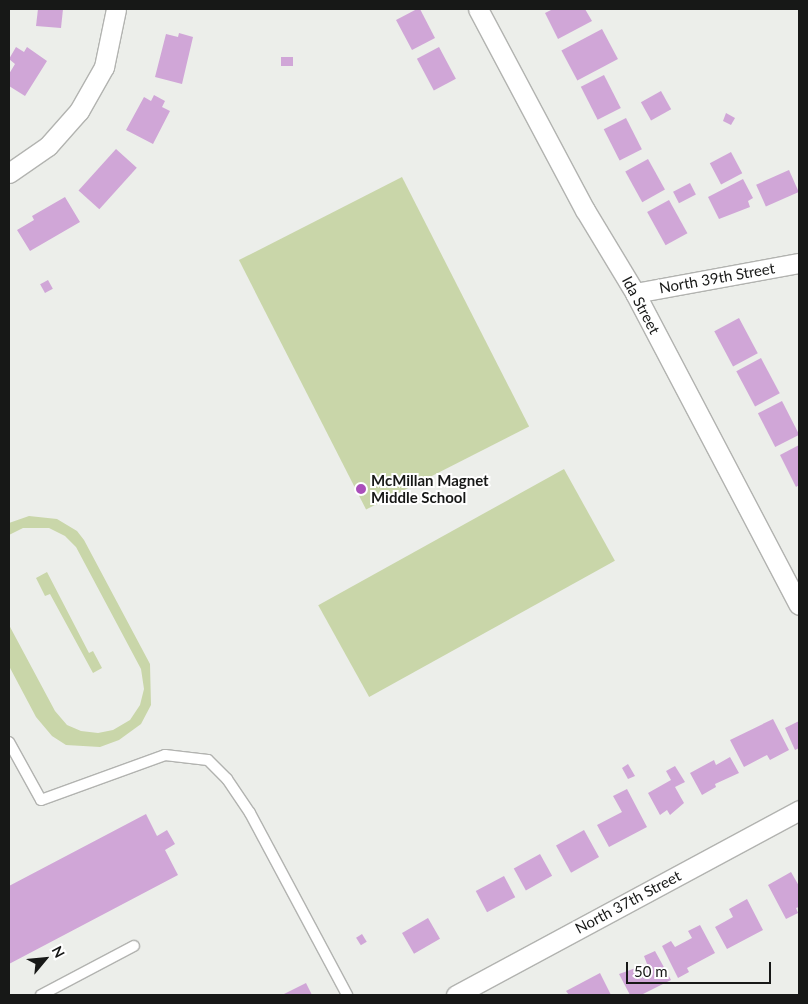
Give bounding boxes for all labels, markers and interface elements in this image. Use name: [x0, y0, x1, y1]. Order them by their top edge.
street label: North 39th Street: [658, 259, 776, 297]
street label: Ida Street: [618, 273, 664, 337]
place label: McMillan Magnet Middle School: [371, 471, 489, 506]
marker: McMillan Magnet Middle School: [355, 483, 367, 495]
street label: North 37th Street: [572, 867, 684, 937]
north arrow: [20, 934, 70, 984]
text: N: [49, 943, 69, 960]
scale bar: [628, 952, 773, 984]
text: 50 m: [634, 962, 668, 980]

